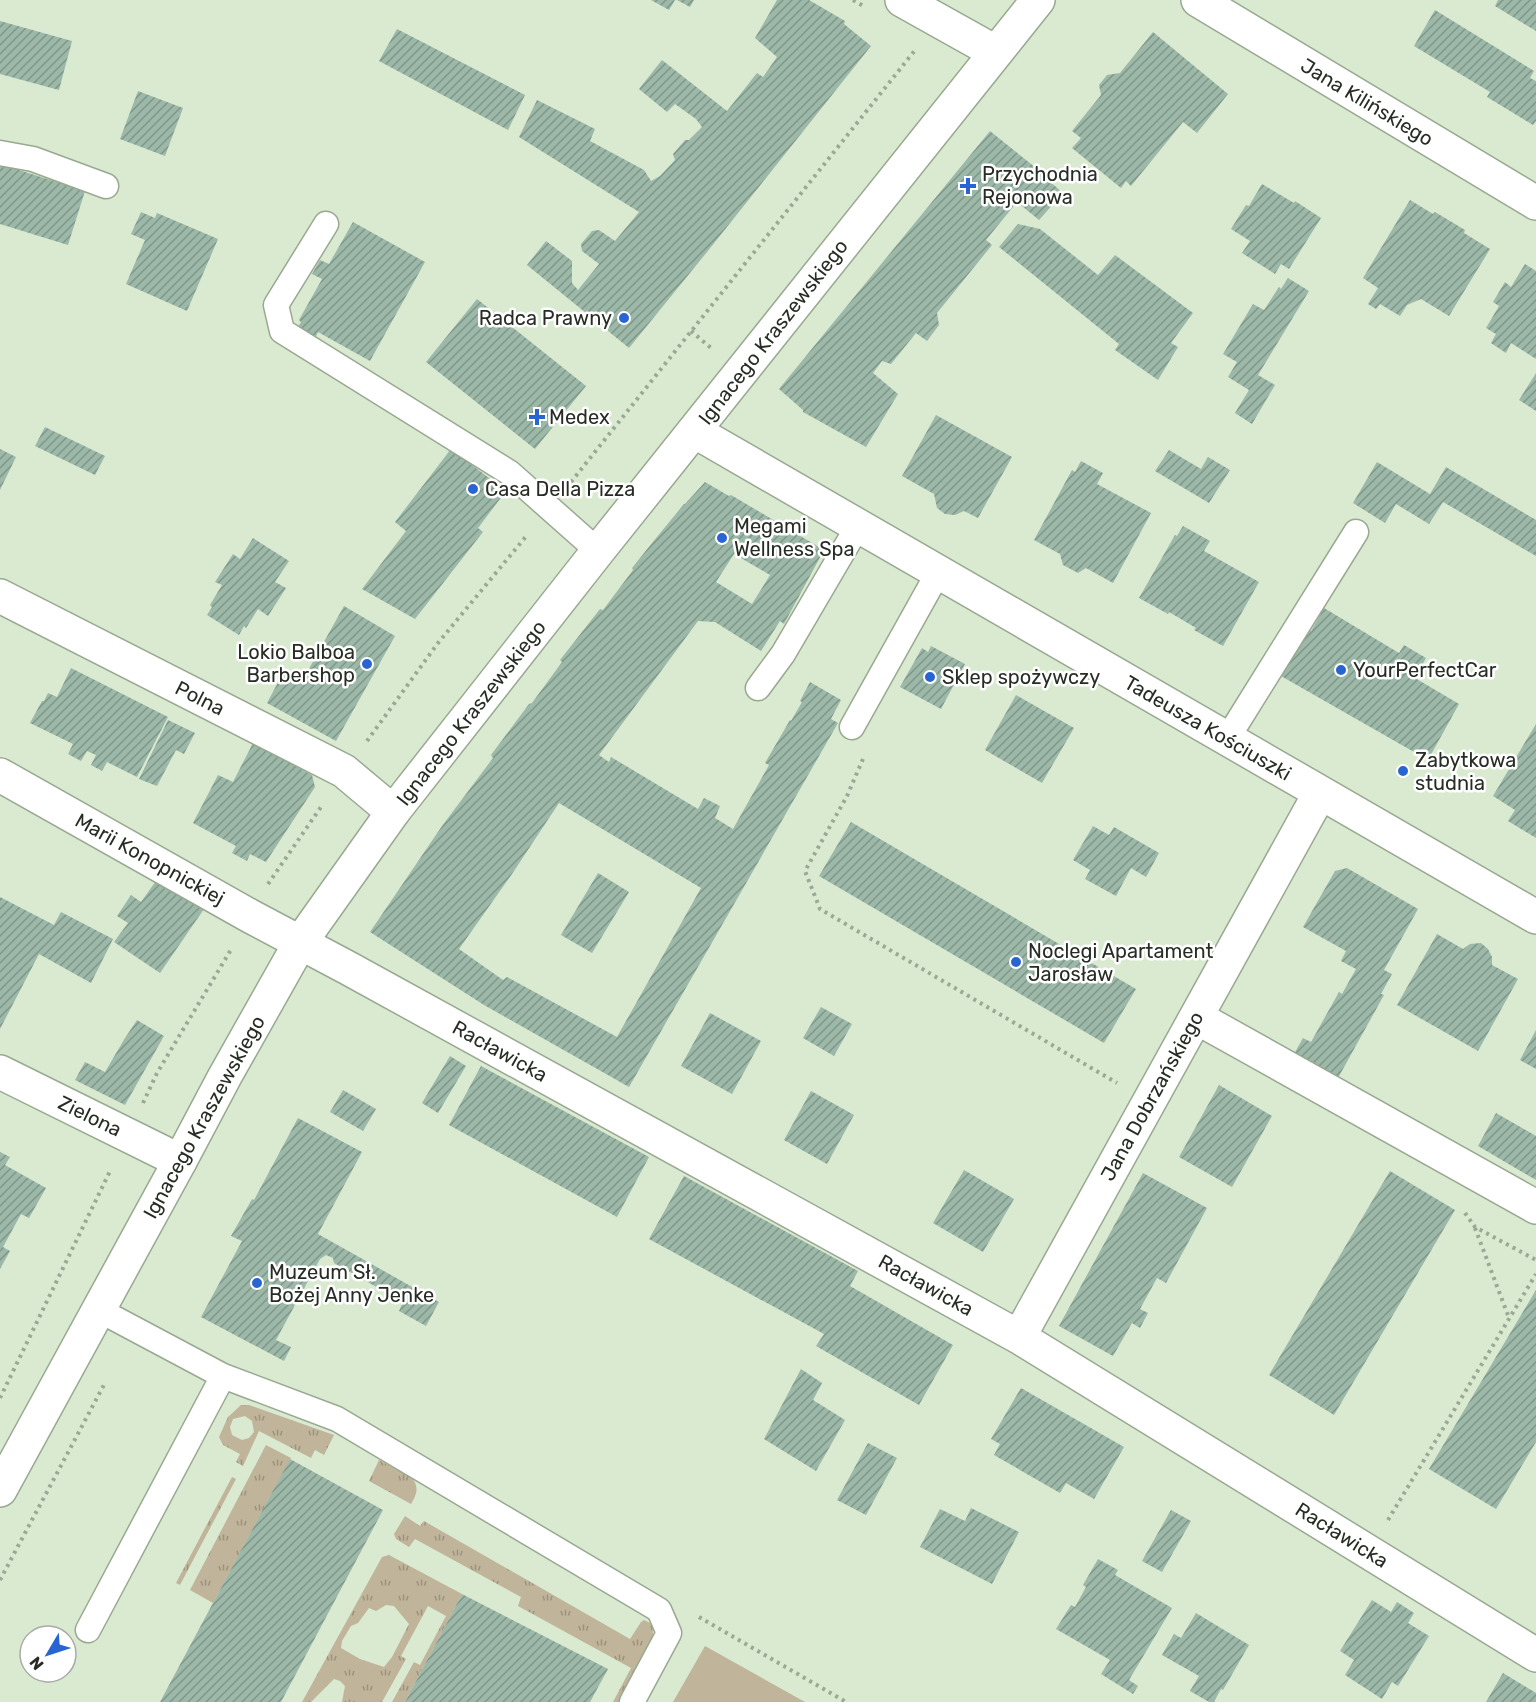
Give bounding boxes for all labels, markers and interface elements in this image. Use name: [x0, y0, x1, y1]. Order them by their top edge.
street label: Jana Kilińskiego: [1296, 53, 1438, 151]
place label: Przychodnia Rejonowa: [982, 162, 1098, 209]
marker: Przychodnia Rejonowa: [959, 177, 977, 195]
street label: Ignacego Kraszewskiego: [693, 235, 853, 429]
place label: Radca Prawny: [479, 306, 612, 330]
marker: Radca Prawny: [617, 311, 631, 325]
place label: Medex: [549, 405, 610, 429]
marker: Medex: [530, 410, 544, 424]
place label: Casa Della Pizza: [485, 477, 635, 501]
marker: Casa Della Pizza: [466, 482, 480, 496]
place label: Megami Wellness Spa: [734, 514, 855, 561]
marker: Megami Wellness Spa: [715, 531, 729, 545]
street label: Ignacego Kraszewskiego: [391, 616, 551, 810]
place label: Lokio Balboa Barbershop: [237, 640, 355, 687]
marker: Lokio Balboa Barbershop: [360, 657, 374, 671]
place label: YourPerfectCar: [1353, 658, 1497, 682]
marker: YourPerfectCar: [1334, 663, 1348, 677]
place label: Sklep spożywczy: [942, 665, 1100, 689]
marker: Sklep spożywczy: [923, 670, 937, 684]
street label: Tadeusza Kościuszki: [1120, 670, 1296, 786]
street label: Polna: [171, 675, 229, 721]
place label: Zabytkowa studnia: [1415, 748, 1516, 795]
marker: Zabytkowa studnia: [1396, 764, 1410, 778]
street label: Marii Konopnickiej: [71, 808, 229, 910]
place label: Noclegi Apartament Jarosław: [1028, 939, 1213, 986]
marker: Noclegi Apartament Jarosław: [1009, 955, 1023, 969]
street label: Jana Dobrzańskiego: [1096, 1007, 1208, 1185]
street label: Ignacego Kraszewskiego: [138, 1011, 270, 1223]
street label: Racławicka: [448, 1015, 552, 1087]
street label: Zielona: [54, 1090, 126, 1142]
street label: Racławicka: [874, 1249, 978, 1321]
place label: Muzeum Sł. Bożej Anny Jenke: [269, 1260, 434, 1307]
marker: Muzeum Sł. Bożej Anny Jenke: [250, 1276, 264, 1290]
street label: Racławicka: [1291, 1497, 1393, 1573]
north arrow: [18, 1624, 78, 1684]
text: N: [26, 1653, 48, 1674]

